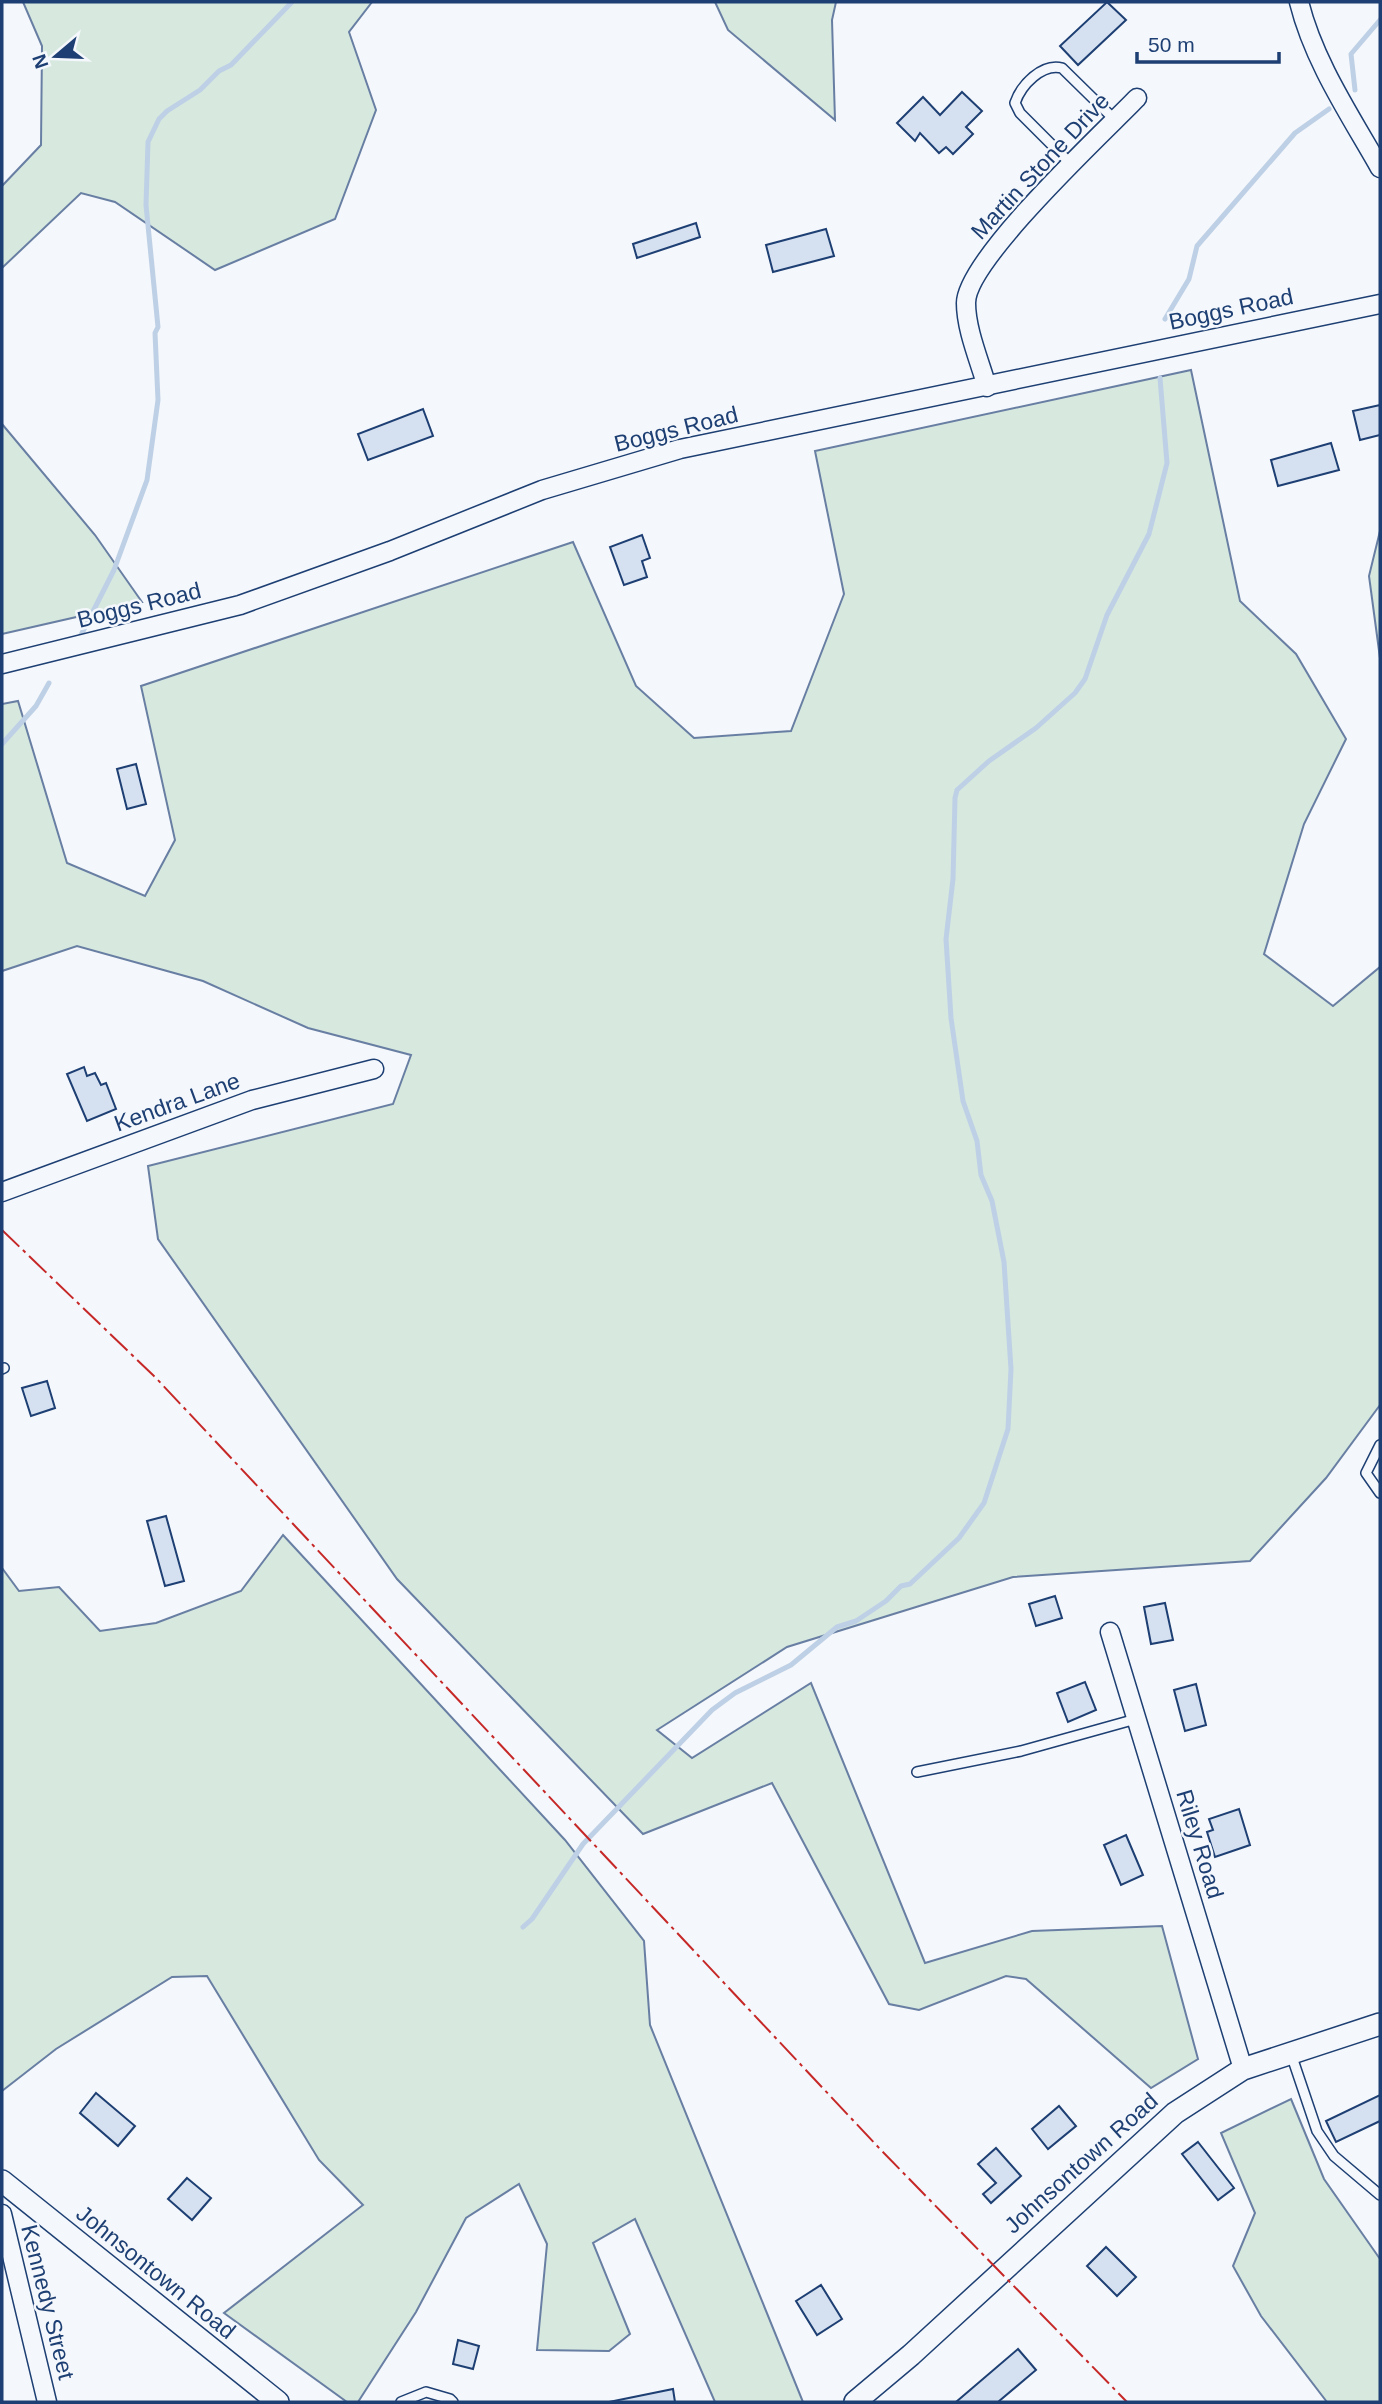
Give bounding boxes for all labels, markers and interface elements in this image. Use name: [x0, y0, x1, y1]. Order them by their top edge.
north arrow: [21, 21, 91, 91]
scale bar: [1137, 21, 1279, 65]
text: 50 m: [1148, 33, 1195, 56]
text: N: [28, 51, 53, 71]
street label: Martin Stone Drive: [966, 87, 1114, 245]
street label: Boggs Road: [1166, 283, 1296, 335]
street label: Boggs Road: [611, 401, 741, 457]
street label: Boggs Road: [74, 577, 204, 633]
street label: Kendra Lane: [111, 1067, 243, 1137]
street label: Riley Road: [1171, 1786, 1229, 1902]
street label: Johnsontown Road: [999, 2087, 1163, 2239]
street label: Johnsontown Road: [71, 2200, 241, 2344]
street label: Kennedy Street: [16, 2222, 80, 2383]

